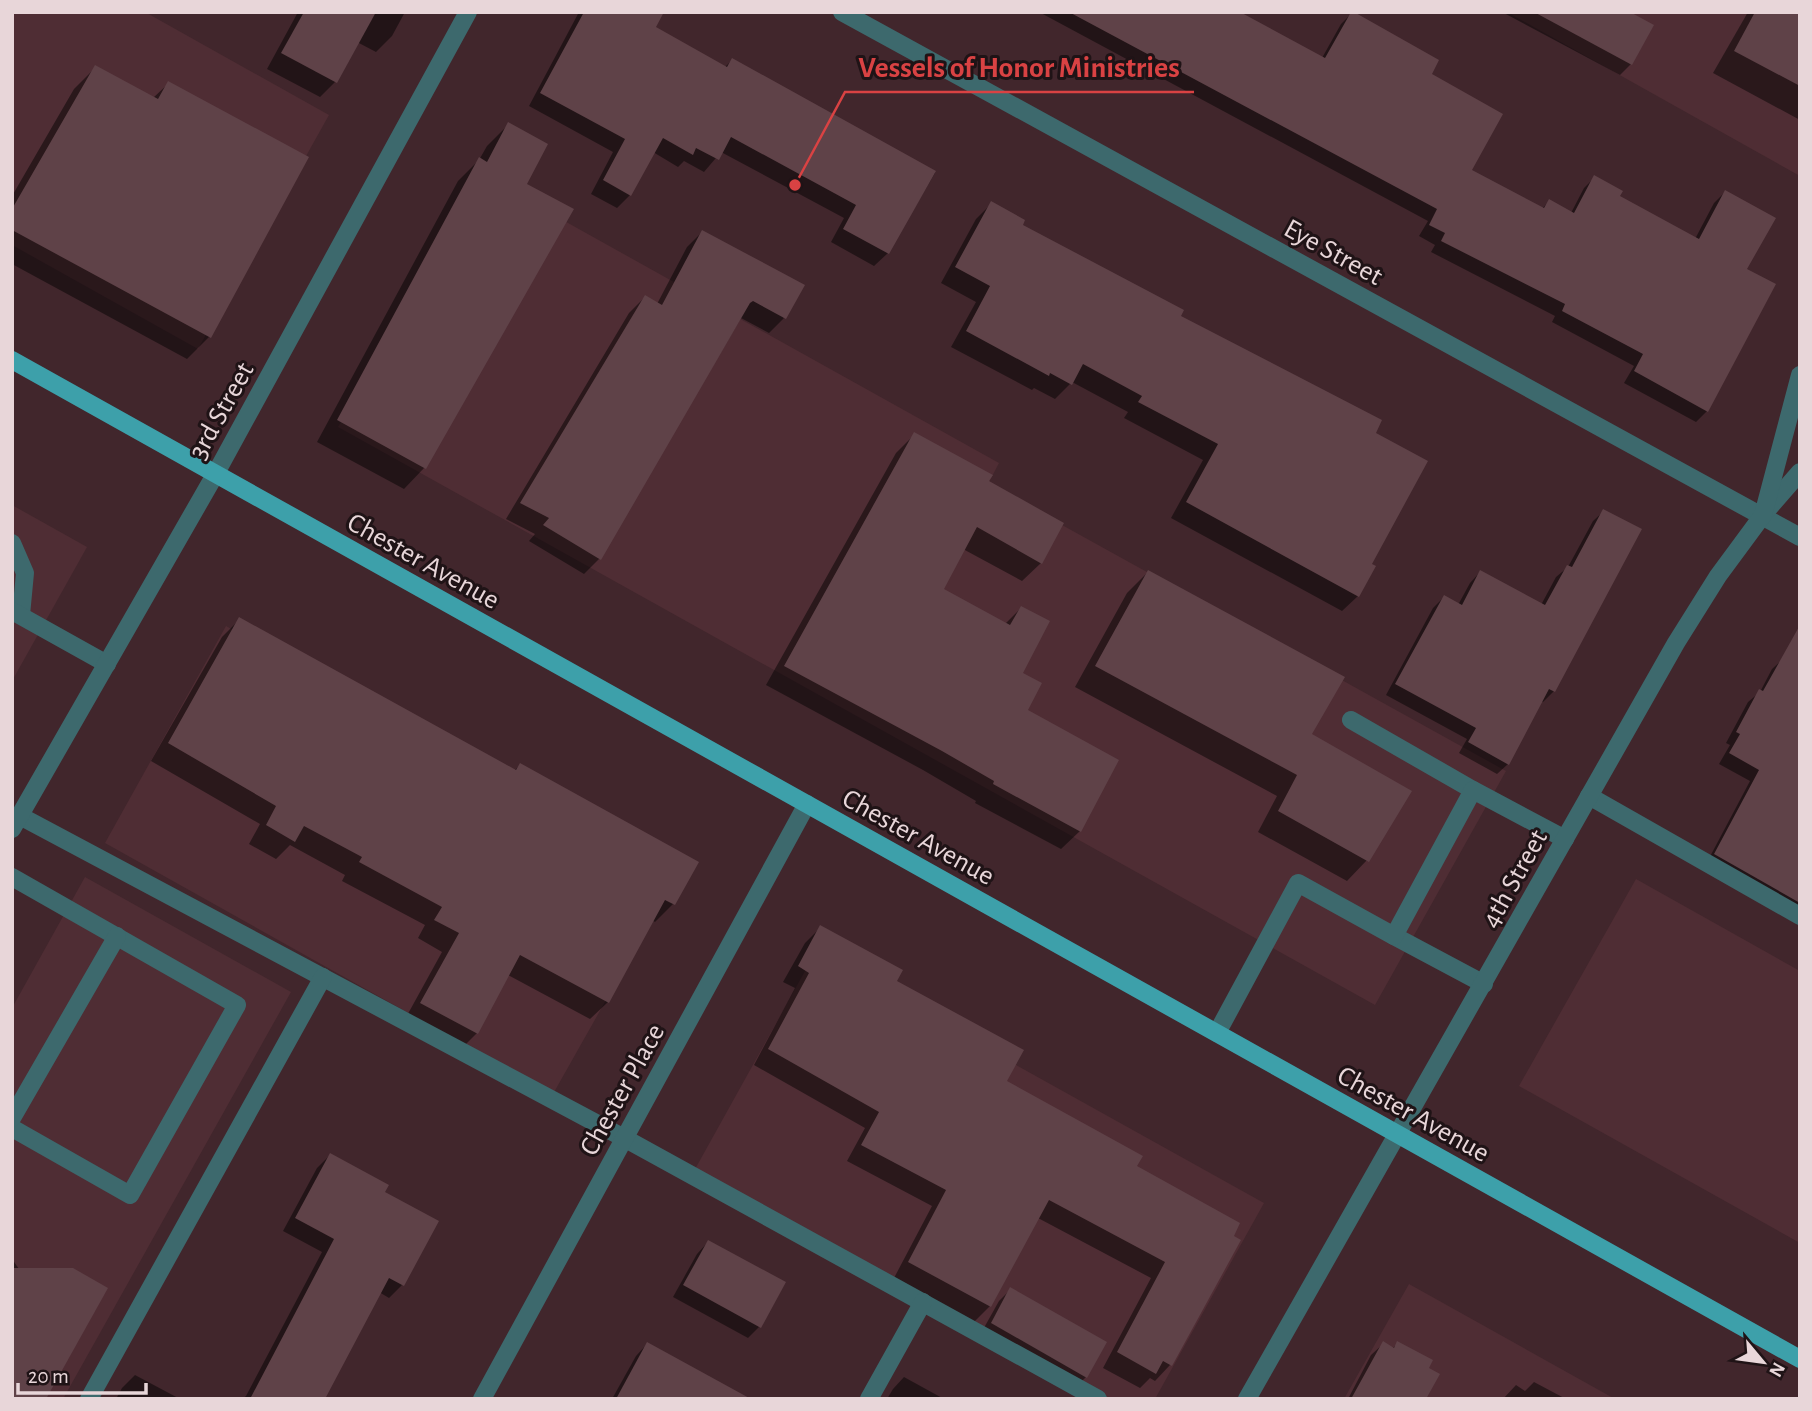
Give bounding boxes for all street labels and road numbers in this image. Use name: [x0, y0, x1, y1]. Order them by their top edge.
street label: Eye Street: [1279, 214, 1387, 291]
street label: 3rd Street: [184, 358, 260, 464]
street label: Chester Avenue: [342, 509, 504, 615]
street label: Chester Avenue: [837, 785, 999, 891]
street label: 4th Street: [1476, 825, 1553, 933]
street label: Chester Place: [575, 1020, 670, 1160]
street label: Chester Avenue: [1332, 1062, 1494, 1168]

